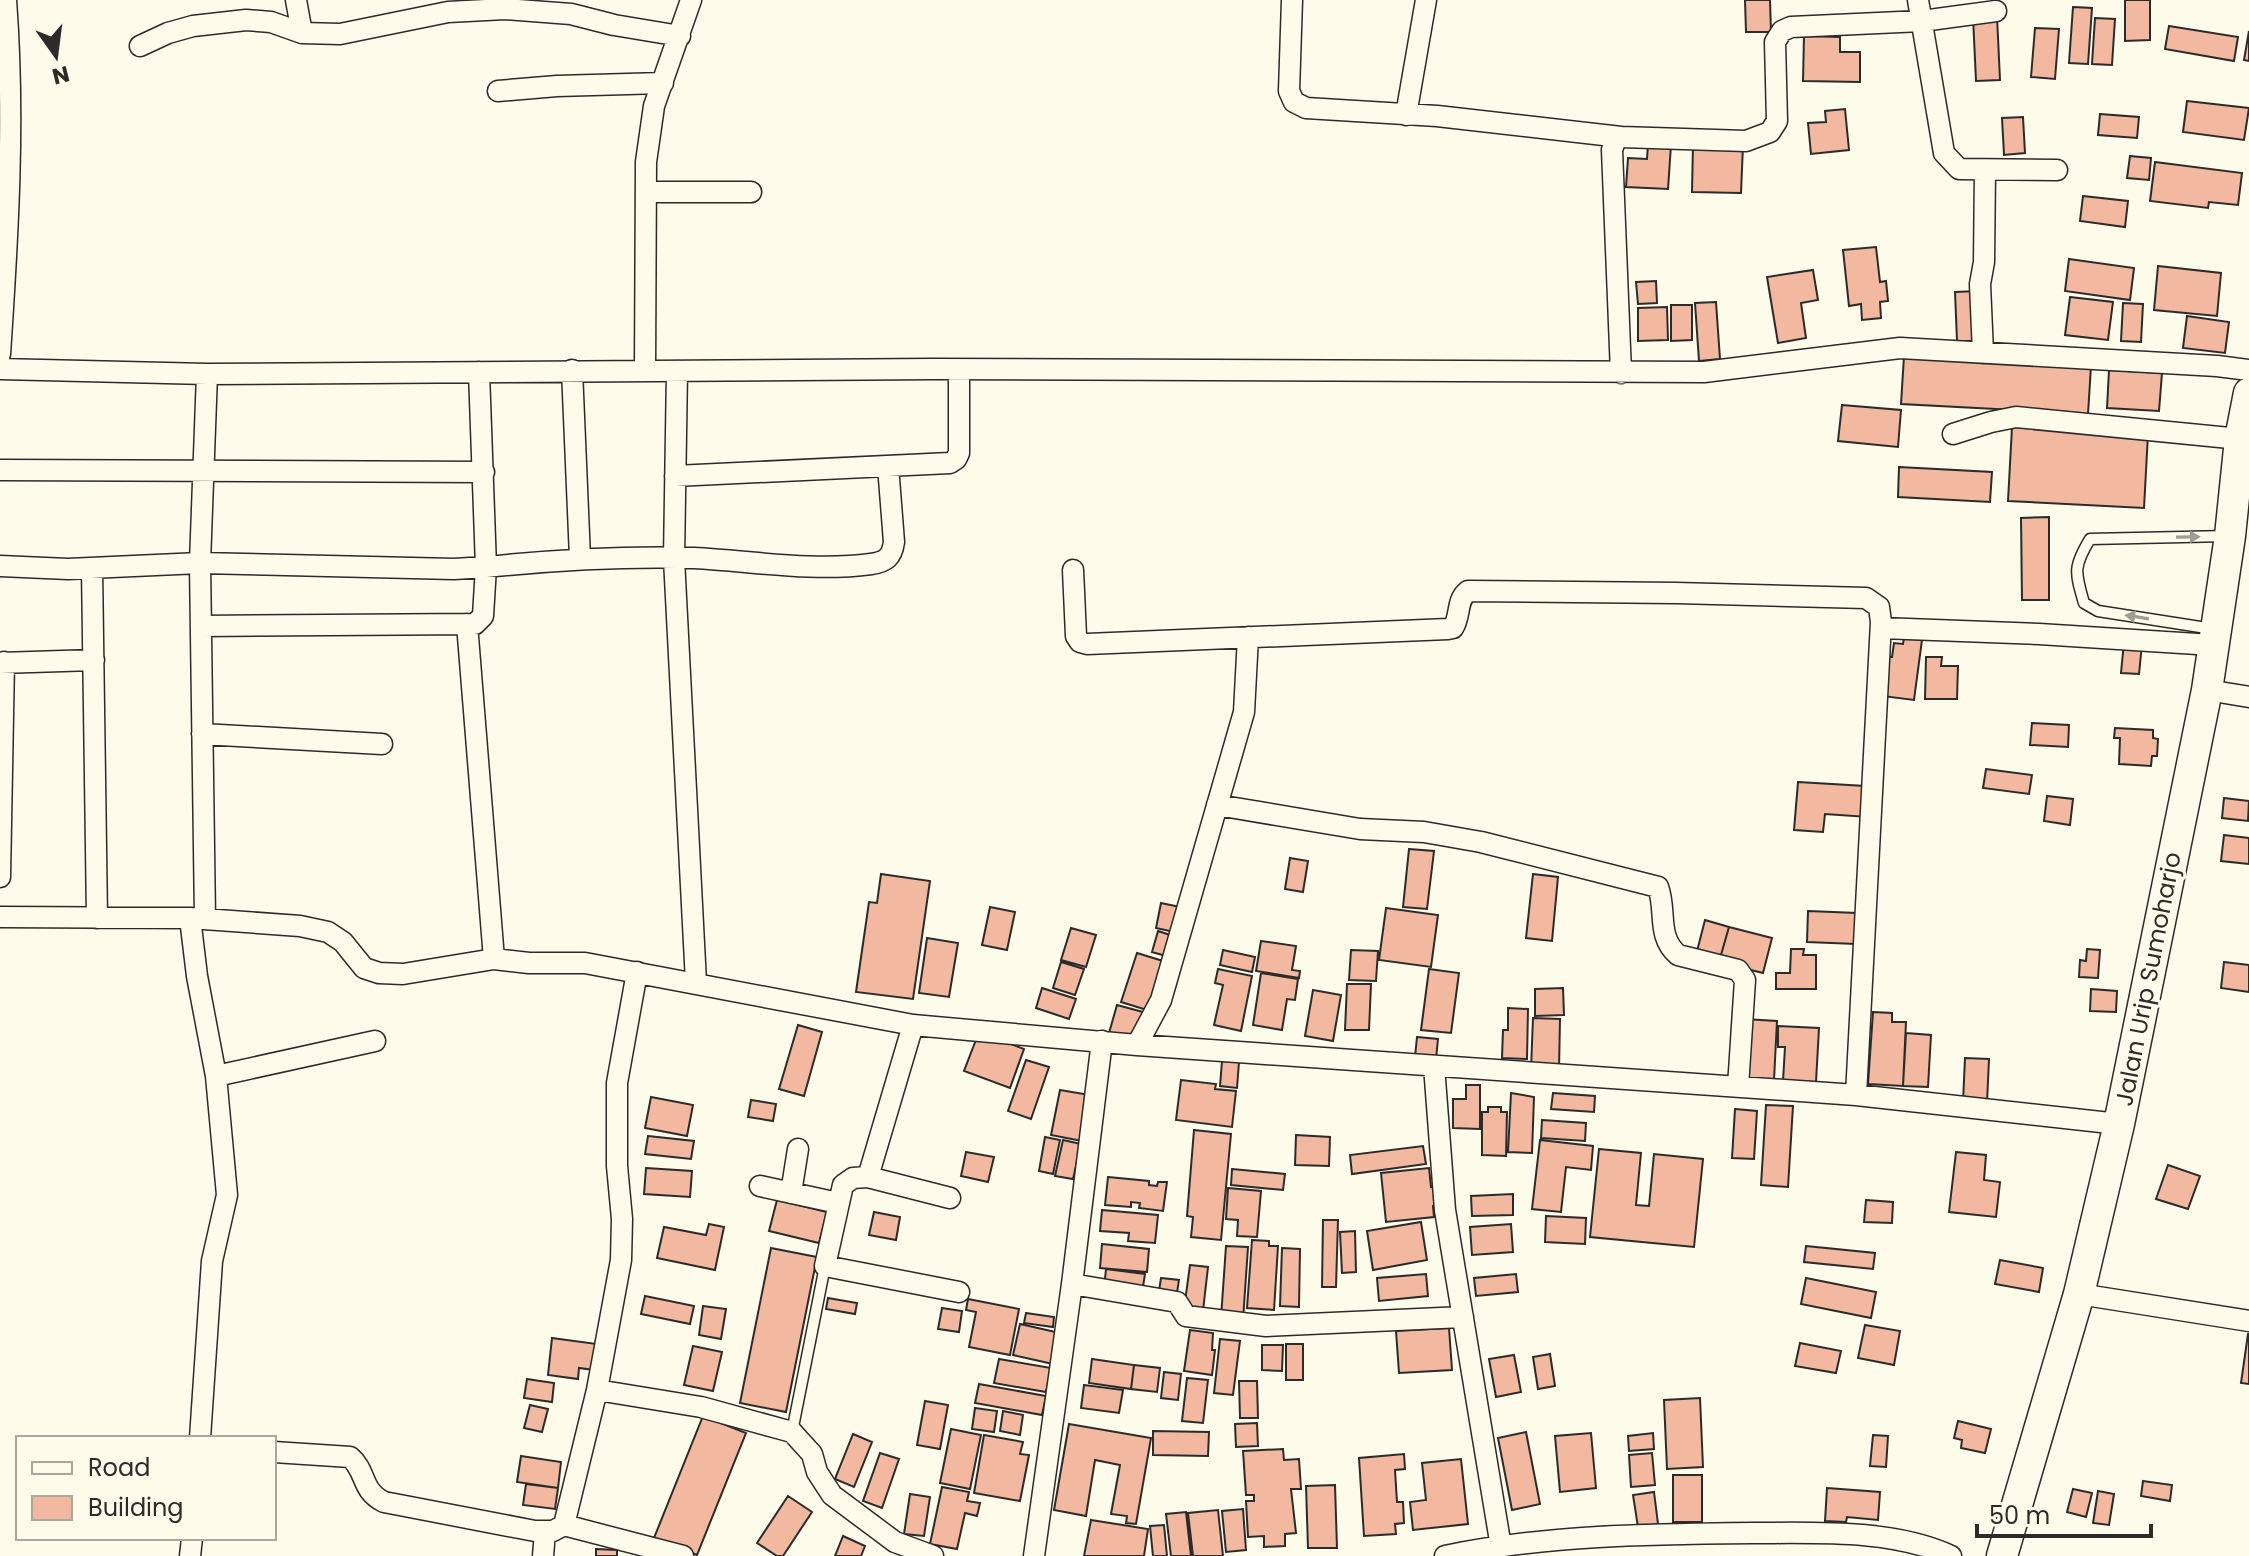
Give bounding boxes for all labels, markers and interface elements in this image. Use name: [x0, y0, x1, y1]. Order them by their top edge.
north arrow: [16, 16, 96, 96]
text: N: [49, 58, 72, 92]
one-way arrow: [2176, 531, 2201, 543]
one-way arrow: [2125, 610, 2150, 623]
street label: Jalan Urip Sumoharjo: [2107, 849, 2189, 1109]
legend: [16, 1436, 276, 1540]
text: Road: [88, 1451, 150, 1484]
scale bar: [1977, 1488, 2151, 1538]
text: Building: [88, 1491, 184, 1524]
text: 50 m: [1989, 1499, 2050, 1532]

